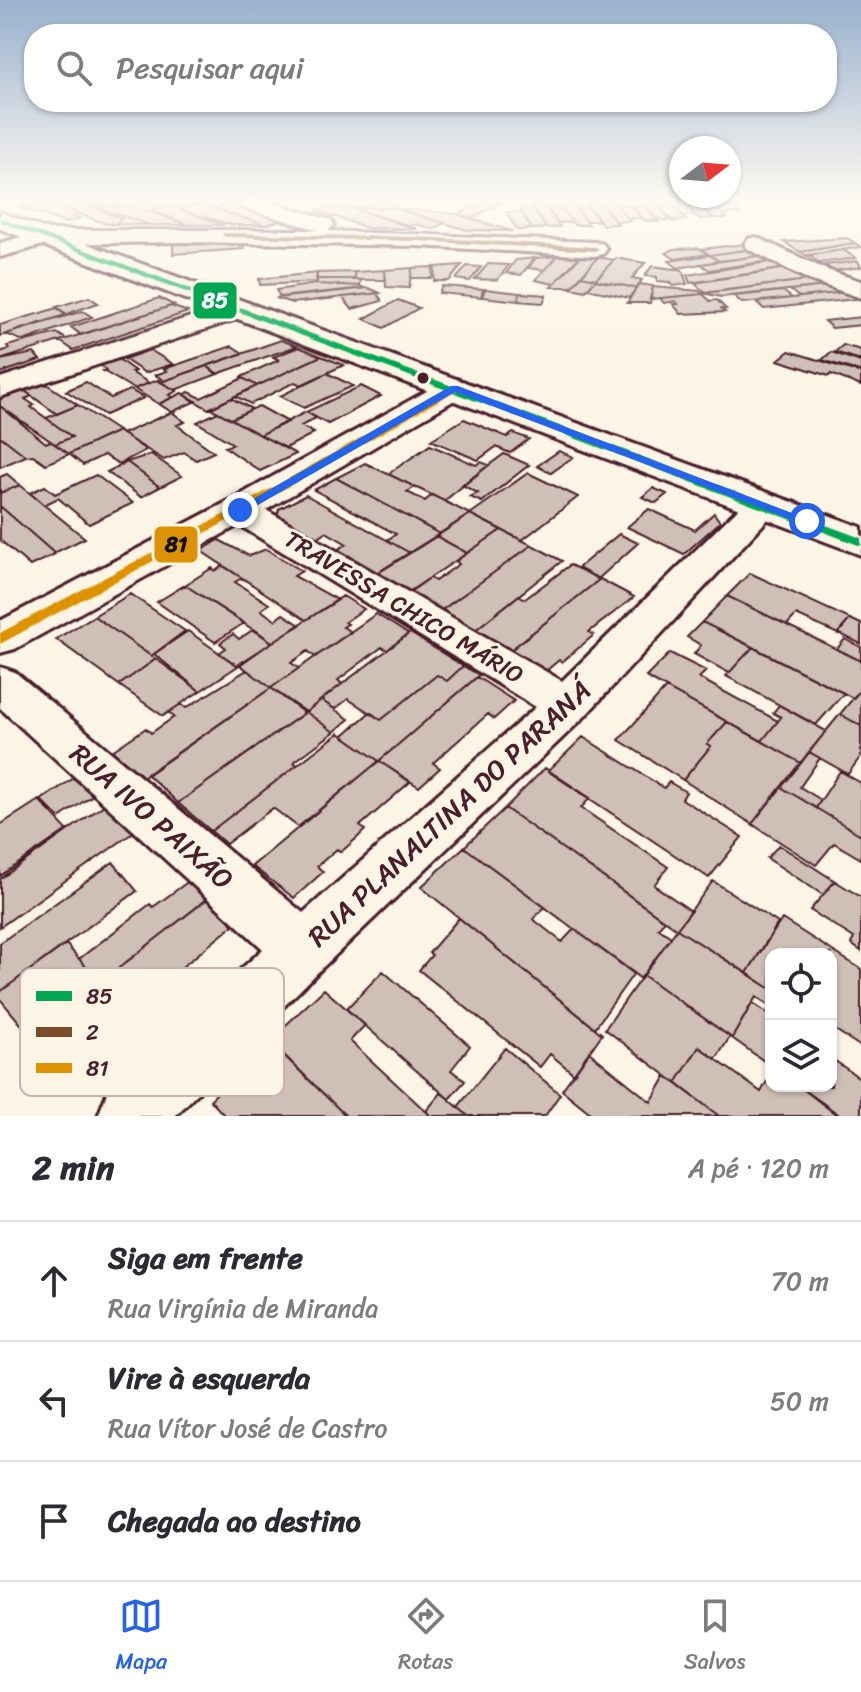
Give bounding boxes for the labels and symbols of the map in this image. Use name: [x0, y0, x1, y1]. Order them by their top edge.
north arrow: [669, 136, 741, 208]
line badge: 85: [192, 281, 238, 320]
text: 85: [201, 281, 229, 320]
unlabelled marker: [415, 370, 431, 386]
route end: [222, 492, 258, 528]
route start: [789, 503, 825, 539]
street label: TRAVESSA CHICO MÁRIO: [276, 519, 532, 695]
line badge: 81: [153, 525, 199, 564]
text: 81: [164, 525, 188, 564]
street label: RUA PLANALTINA DO PARANÁ: [296, 665, 606, 959]
street label: RUA IVO PAIXÃO: [58, 731, 245, 902]
legend: [20, 968, 284, 1096]
text: 85: [86, 977, 113, 1016]
text: 2: [86, 1013, 99, 1052]
text: 81: [86, 1049, 109, 1088]

